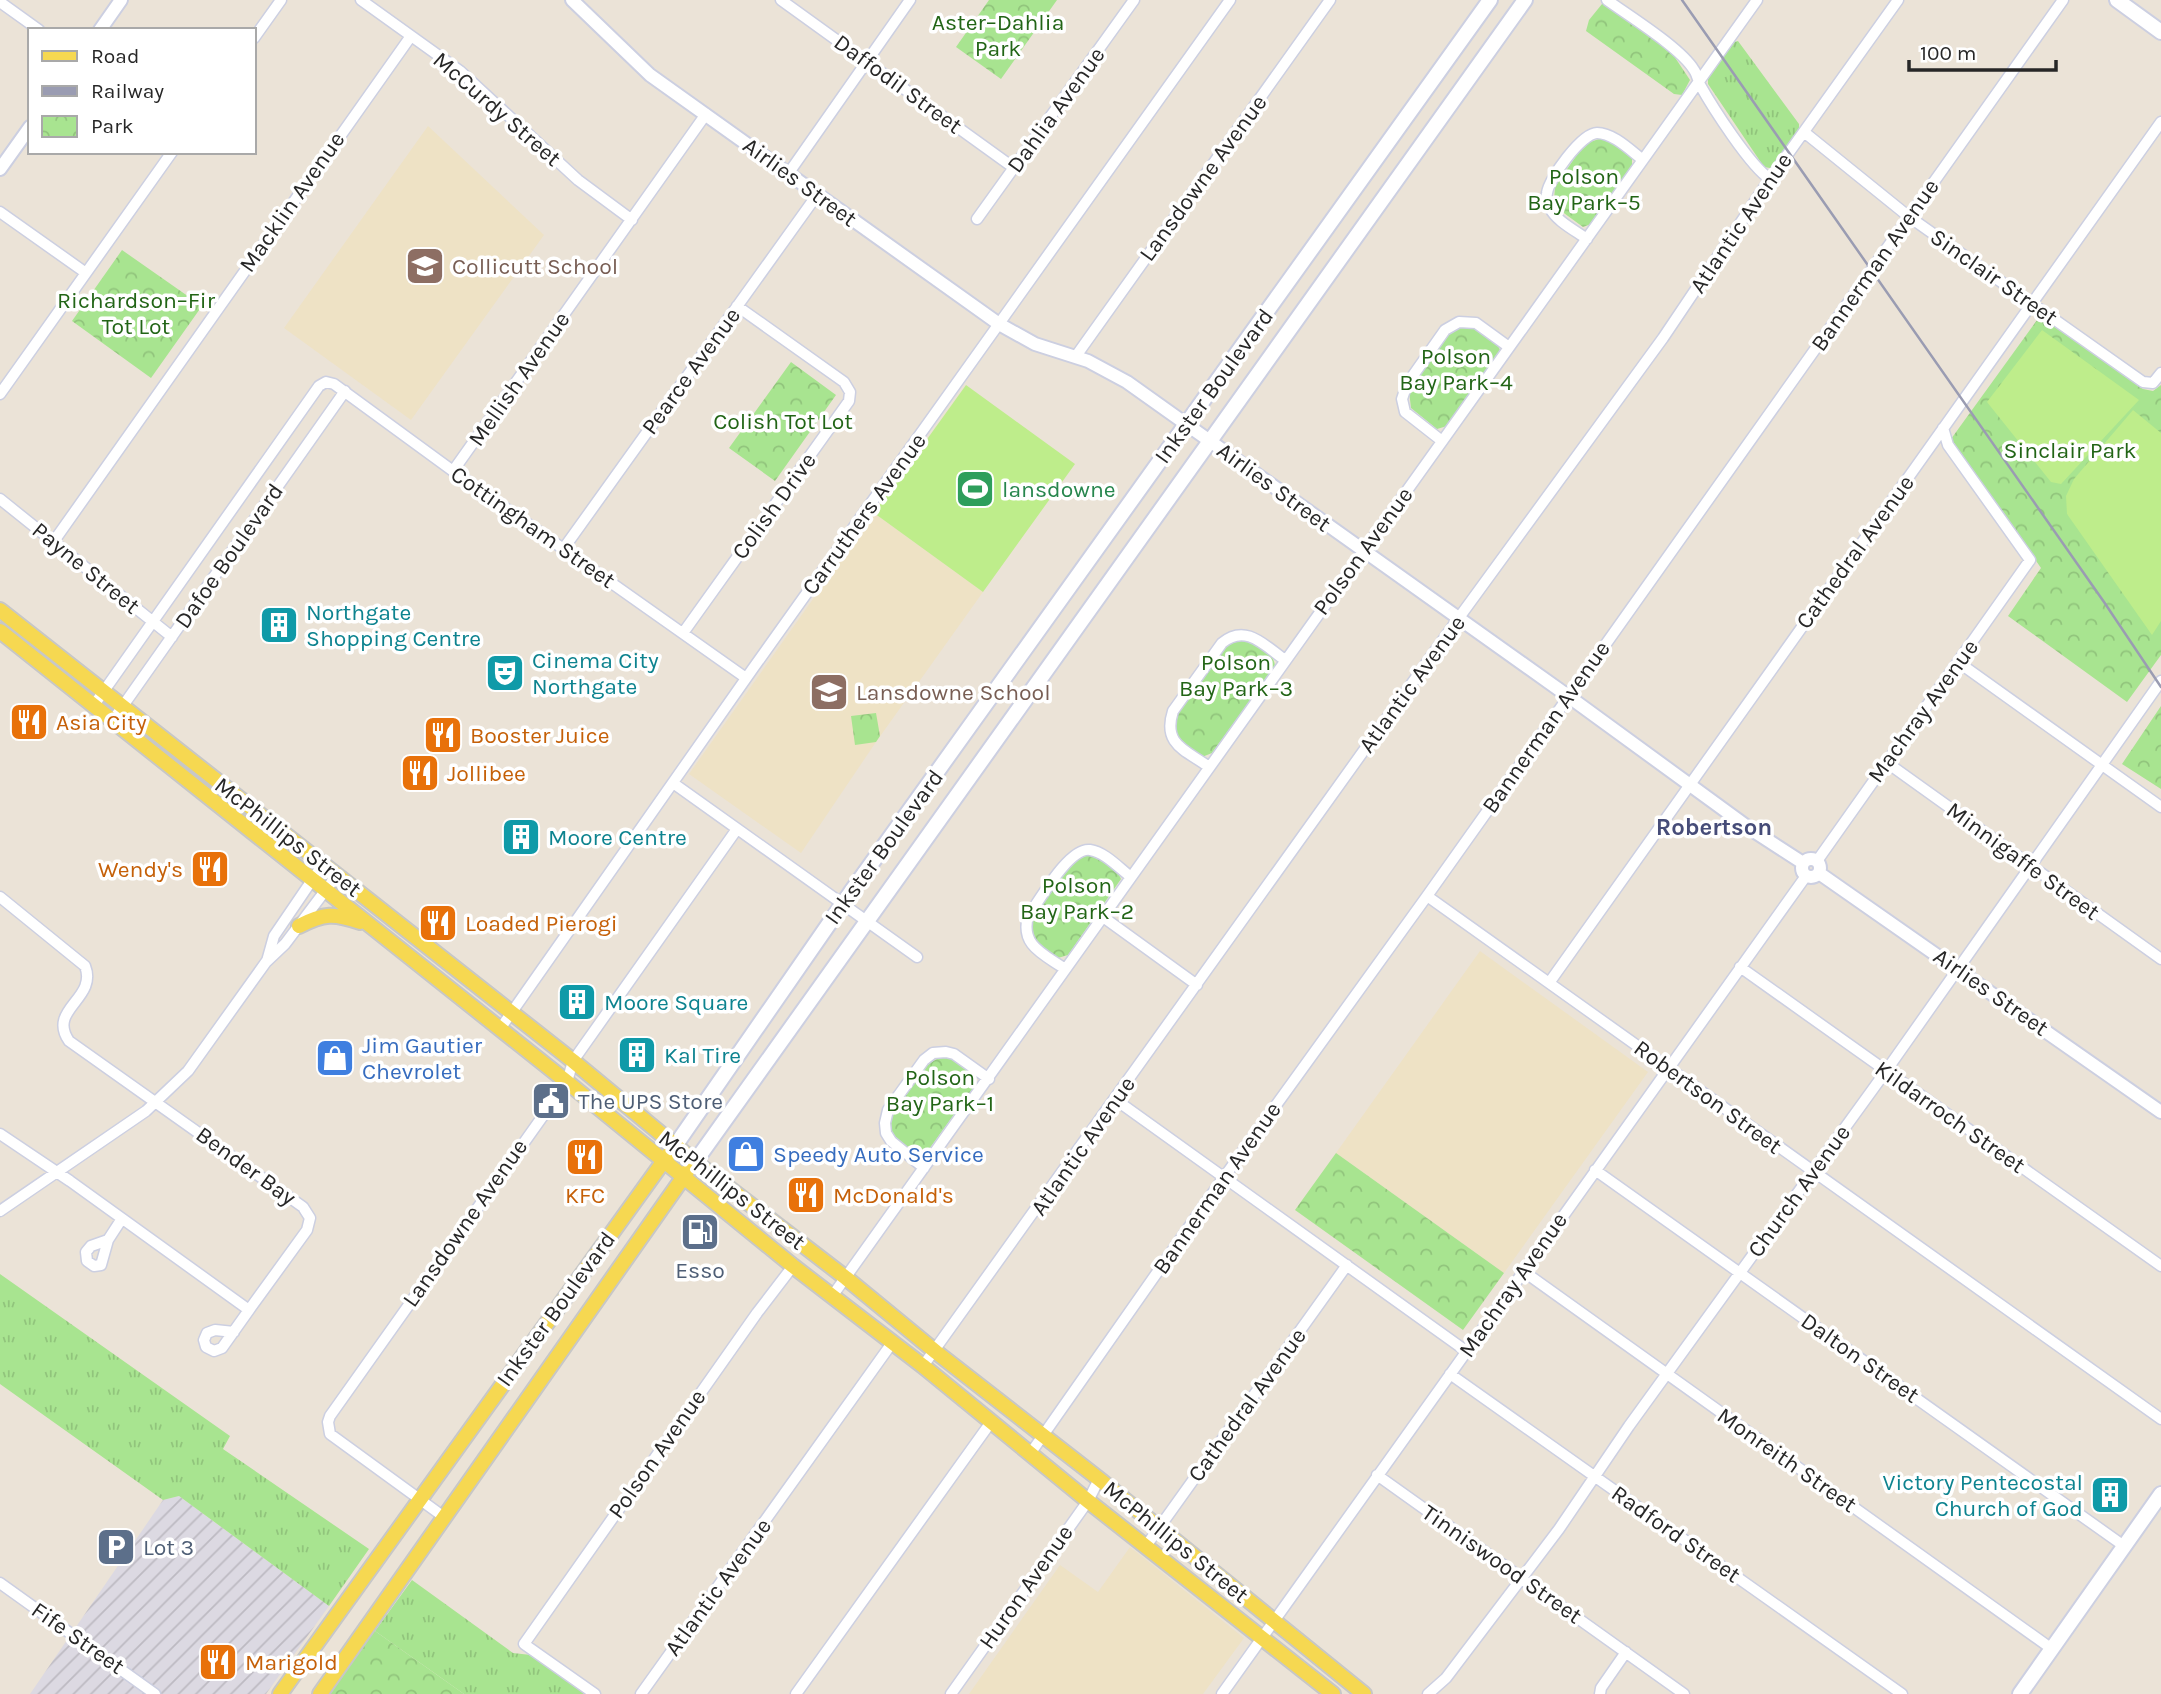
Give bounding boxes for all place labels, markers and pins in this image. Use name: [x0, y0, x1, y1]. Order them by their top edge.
school or university icon: Collicutt School: [404, 245, 446, 287]
place label: Collicutt School: [452, 253, 618, 280]
sports icon: lansdowne: [954, 468, 996, 510]
place label: lansdowne: [1002, 476, 1116, 503]
place label: Northgate Shopping Centre: [306, 599, 481, 652]
building icon: Northgate Shopping Centre: [258, 604, 300, 646]
place label: Cinema City Northgate: [532, 647, 659, 700]
theatre icon: Cinema City Northgate: [484, 652, 526, 694]
school or university icon: Lansdowne School: [808, 671, 850, 713]
place label: Lansdowne School: [856, 679, 1051, 706]
restaurant icon: Asia City: [8, 701, 50, 743]
place label: Asia City: [56, 709, 147, 736]
restaurant icon: Booster Juice: [422, 714, 464, 756]
place label: Booster Juice: [470, 722, 610, 749]
restaurant icon: Jollibee: [399, 752, 441, 794]
place label: Jollibee: [447, 760, 526, 787]
building icon: Moore Centre: [500, 816, 542, 858]
place label: Moore Centre: [548, 824, 687, 851]
restaurant icon: Wendy's: [189, 848, 231, 890]
place label: Wendy's: [98, 856, 183, 883]
restaurant icon: Loaded Pierogi: [417, 902, 459, 944]
place label: Loaded Pierogi: [465, 910, 618, 937]
building icon: Moore Square: [556, 981, 598, 1023]
place label: Moore Square: [604, 989, 748, 1016]
place label: Jim Gautier Chevrolet: [362, 1032, 483, 1085]
building icon: Kal Tire: [616, 1034, 658, 1076]
shop icon: Jim Gautier Chevrolet: [314, 1037, 356, 1079]
place label: Kal Tire: [664, 1042, 741, 1069]
public building icon: The UPS Store: [530, 1080, 572, 1122]
place label: The UPS Store: [578, 1088, 723, 1115]
shop icon: Speedy Auto Service: [725, 1133, 767, 1175]
restaurant icon: KFC: [564, 1136, 606, 1178]
place label: Speedy Auto Service: [773, 1141, 984, 1168]
restaurant icon: McDonald's: [785, 1174, 827, 1216]
place label: KFC: [565, 1182, 605, 1209]
place label: McDonald's: [833, 1182, 954, 1209]
fuel station icon: Esso: [679, 1211, 721, 1253]
place label: Esso: [675, 1257, 725, 1284]
place label: Victory Pentecostal Church of God: [1882, 1469, 2083, 1522]
building icon: Victory Pentecostal Church of God: [2089, 1474, 2131, 1516]
parking icon: Lot 3: [95, 1526, 137, 1568]
place label: Lot 3: [143, 1534, 194, 1561]
restaurant icon: Marigold: [197, 1641, 239, 1683]
place label: Marigold: [245, 1649, 338, 1676]

